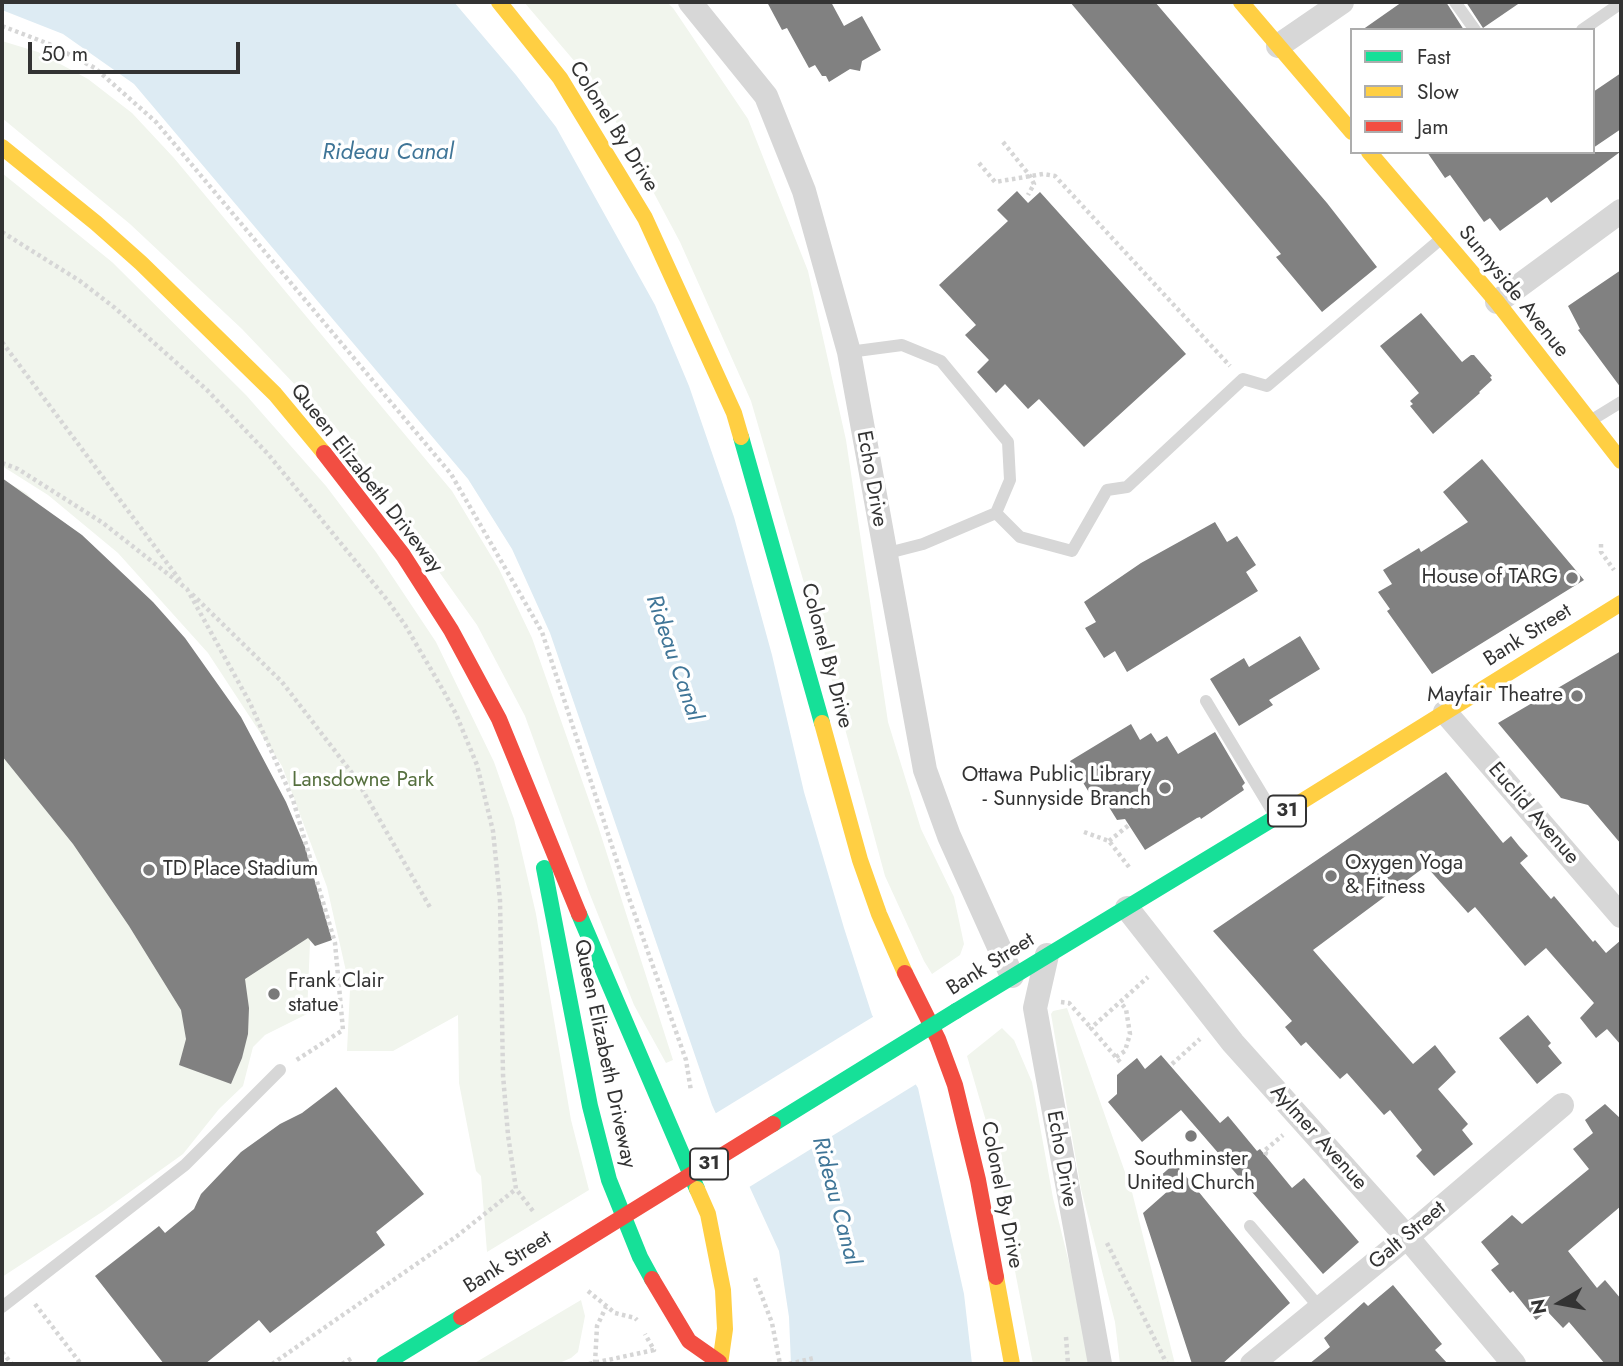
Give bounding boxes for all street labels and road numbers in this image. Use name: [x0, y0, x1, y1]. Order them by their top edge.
street label: Colonel By Drive: [563, 57, 663, 197]
street label: Sunnyside Avenue: [1452, 221, 1574, 363]
street label: Queen Elizabeth Driveway: [284, 379, 448, 579]
street label: Echo Drive: [850, 429, 892, 529]
street label: Colonel By Drive: [795, 581, 857, 731]
street label: Bank Street: [1480, 599, 1576, 673]
street label: Euclid Avenue: [1482, 758, 1584, 870]
road number: 31: [1268, 796, 1306, 826]
street label: Bank Street: [943, 928, 1039, 1002]
street label: Queen Elizabeth Driveway: [567, 937, 641, 1171]
street label: Aylmer Avenue: [1264, 1080, 1372, 1196]
street label: Echo Drive: [1040, 1109, 1082, 1209]
street label: Colonel By Drive: [974, 1119, 1028, 1271]
road number: 31: [690, 1148, 728, 1180]
street label: Galt Street: [1364, 1197, 1452, 1275]
street label: Bank Street: [460, 1226, 556, 1300]

